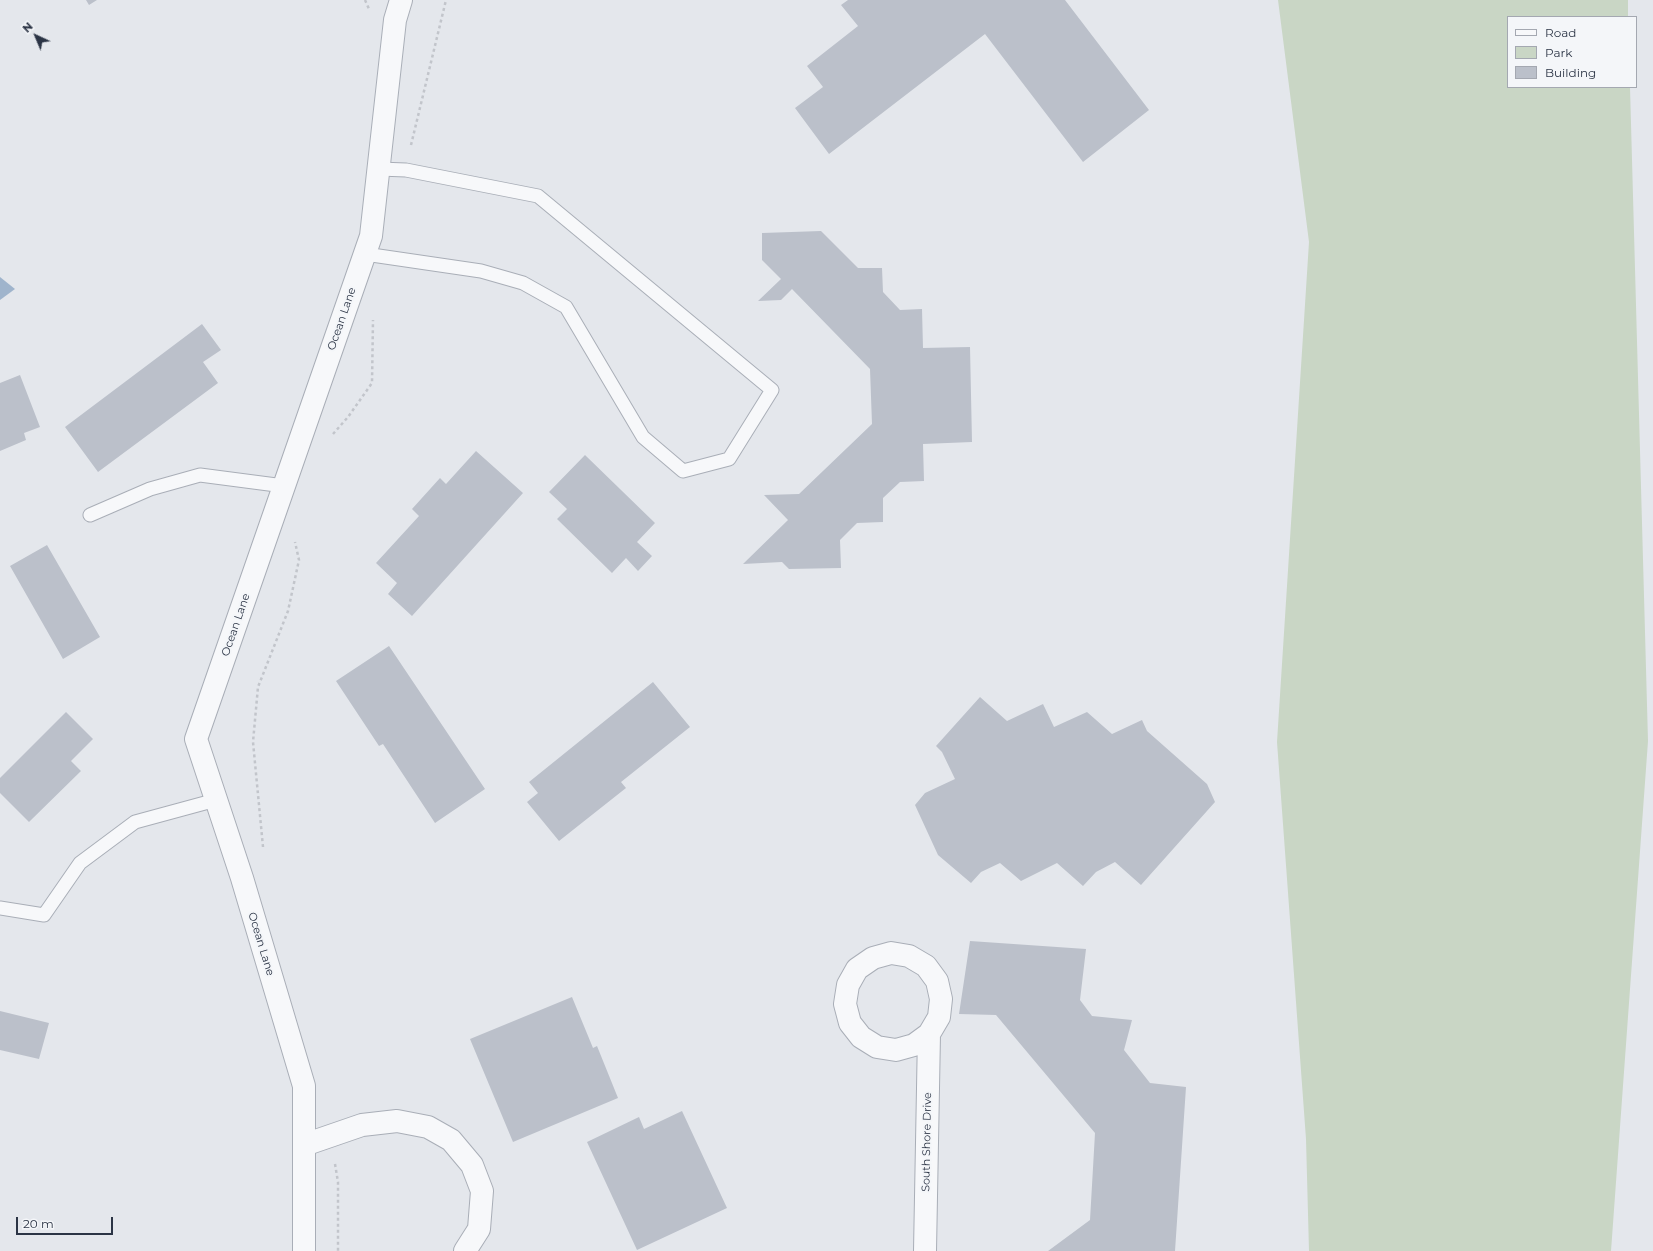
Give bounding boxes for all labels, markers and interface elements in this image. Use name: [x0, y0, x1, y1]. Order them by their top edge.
north arrow: [16, 16, 56, 56]
legend: [1507, 16, 1637, 88]
text: N: [20, 19, 36, 35]
text: Road: [1545, 25, 1576, 40]
text: Park: [1545, 45, 1572, 60]
text: Building: [1545, 65, 1596, 80]
street label: Ocean Lane: [325, 286, 359, 352]
street label: Ocean Lane: [219, 592, 253, 658]
street label: Ocean Lane: [245, 911, 277, 977]
street label: South Shore Drive: [920, 1092, 934, 1192]
scale bar: [18, 1209, 115, 1235]
text: 20 m: [23, 1216, 54, 1231]

